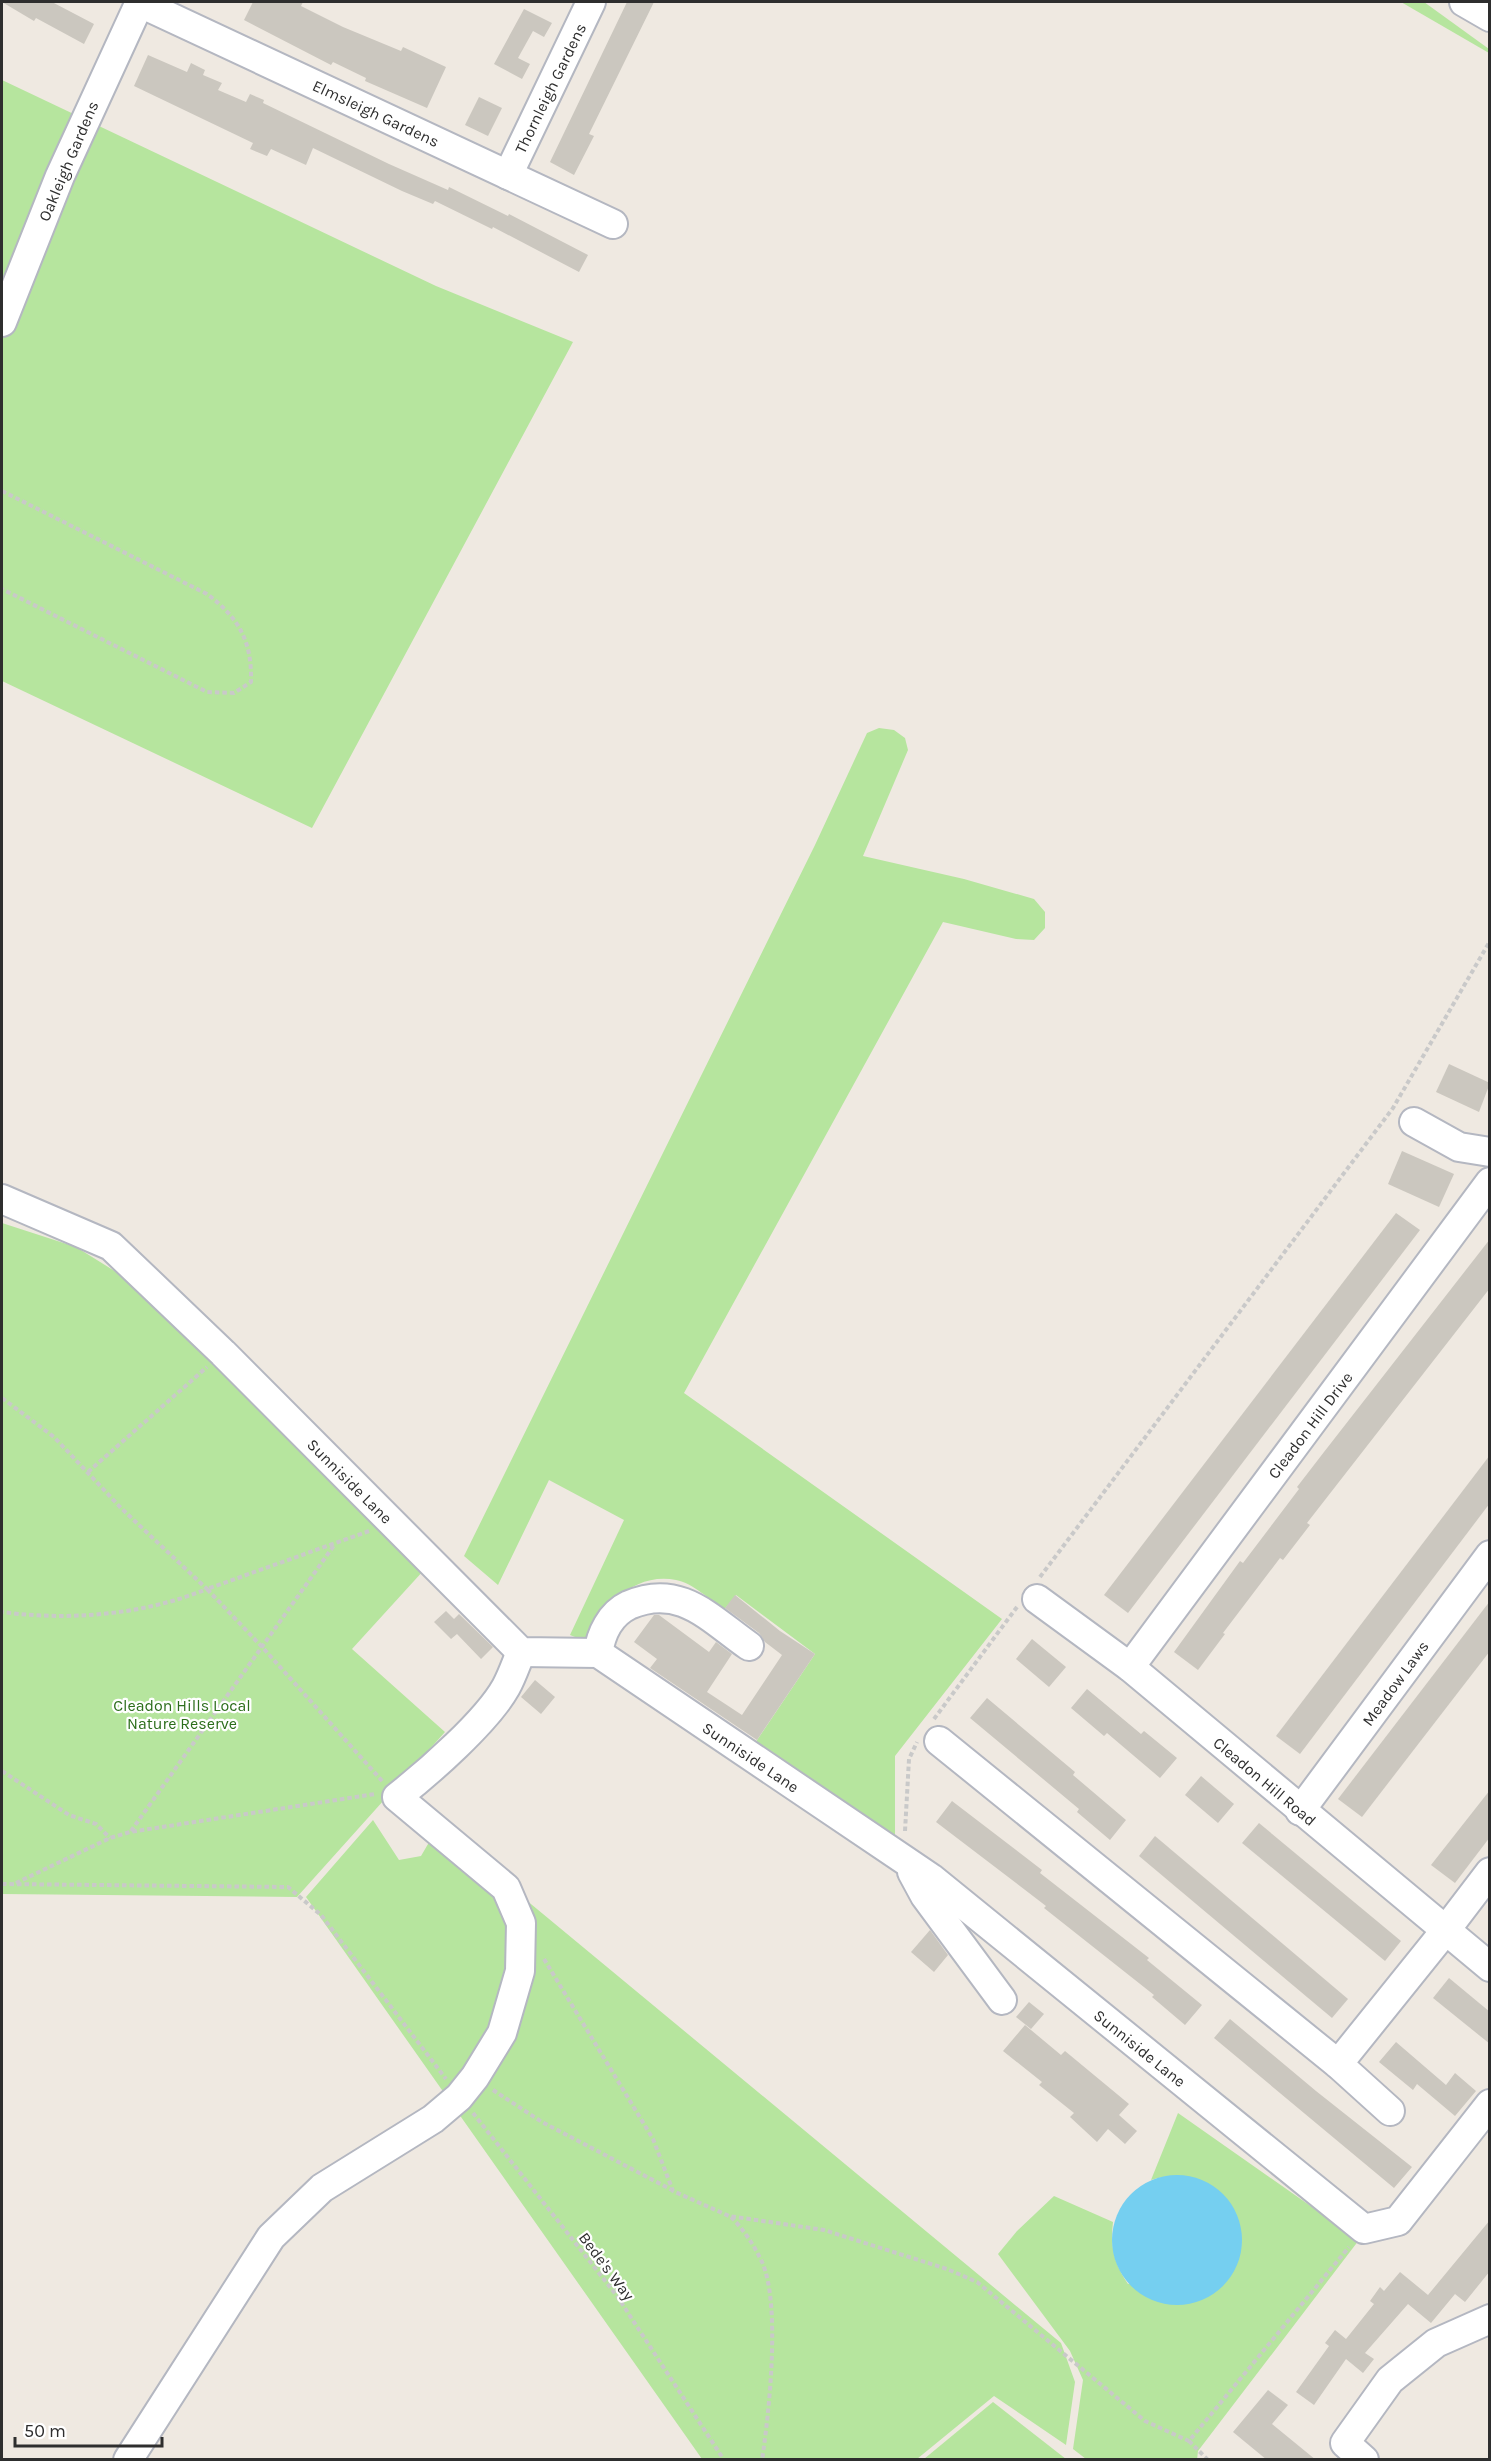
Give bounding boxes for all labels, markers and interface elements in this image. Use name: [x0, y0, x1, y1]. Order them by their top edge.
street label: Thornleigh Gardens: [511, 20, 590, 156]
street label: Elmsleigh Gardens: [309, 76, 442, 151]
street label: Oakleigh Gardens: [35, 98, 102, 224]
street label: Cleadon Hill Drive: [1264, 1368, 1357, 1482]
street label: Sunniside Lane: [303, 1435, 396, 1528]
street label: Meadow Laws: [1358, 1637, 1433, 1730]
park label: Cleadon Hills Local Nature Reserve: [113, 1696, 251, 1733]
street label: Sunniside Lane: [699, 1718, 803, 1797]
street label: Cleadon Hill Road: [1210, 1733, 1320, 1830]
street label: Sunniside Lane: [1090, 2006, 1189, 2091]
street label: Bede's Way: [575, 2229, 639, 2305]
scale bar: [15, 2410, 162, 2448]
text: 50 m: [24, 2420, 66, 2442]

